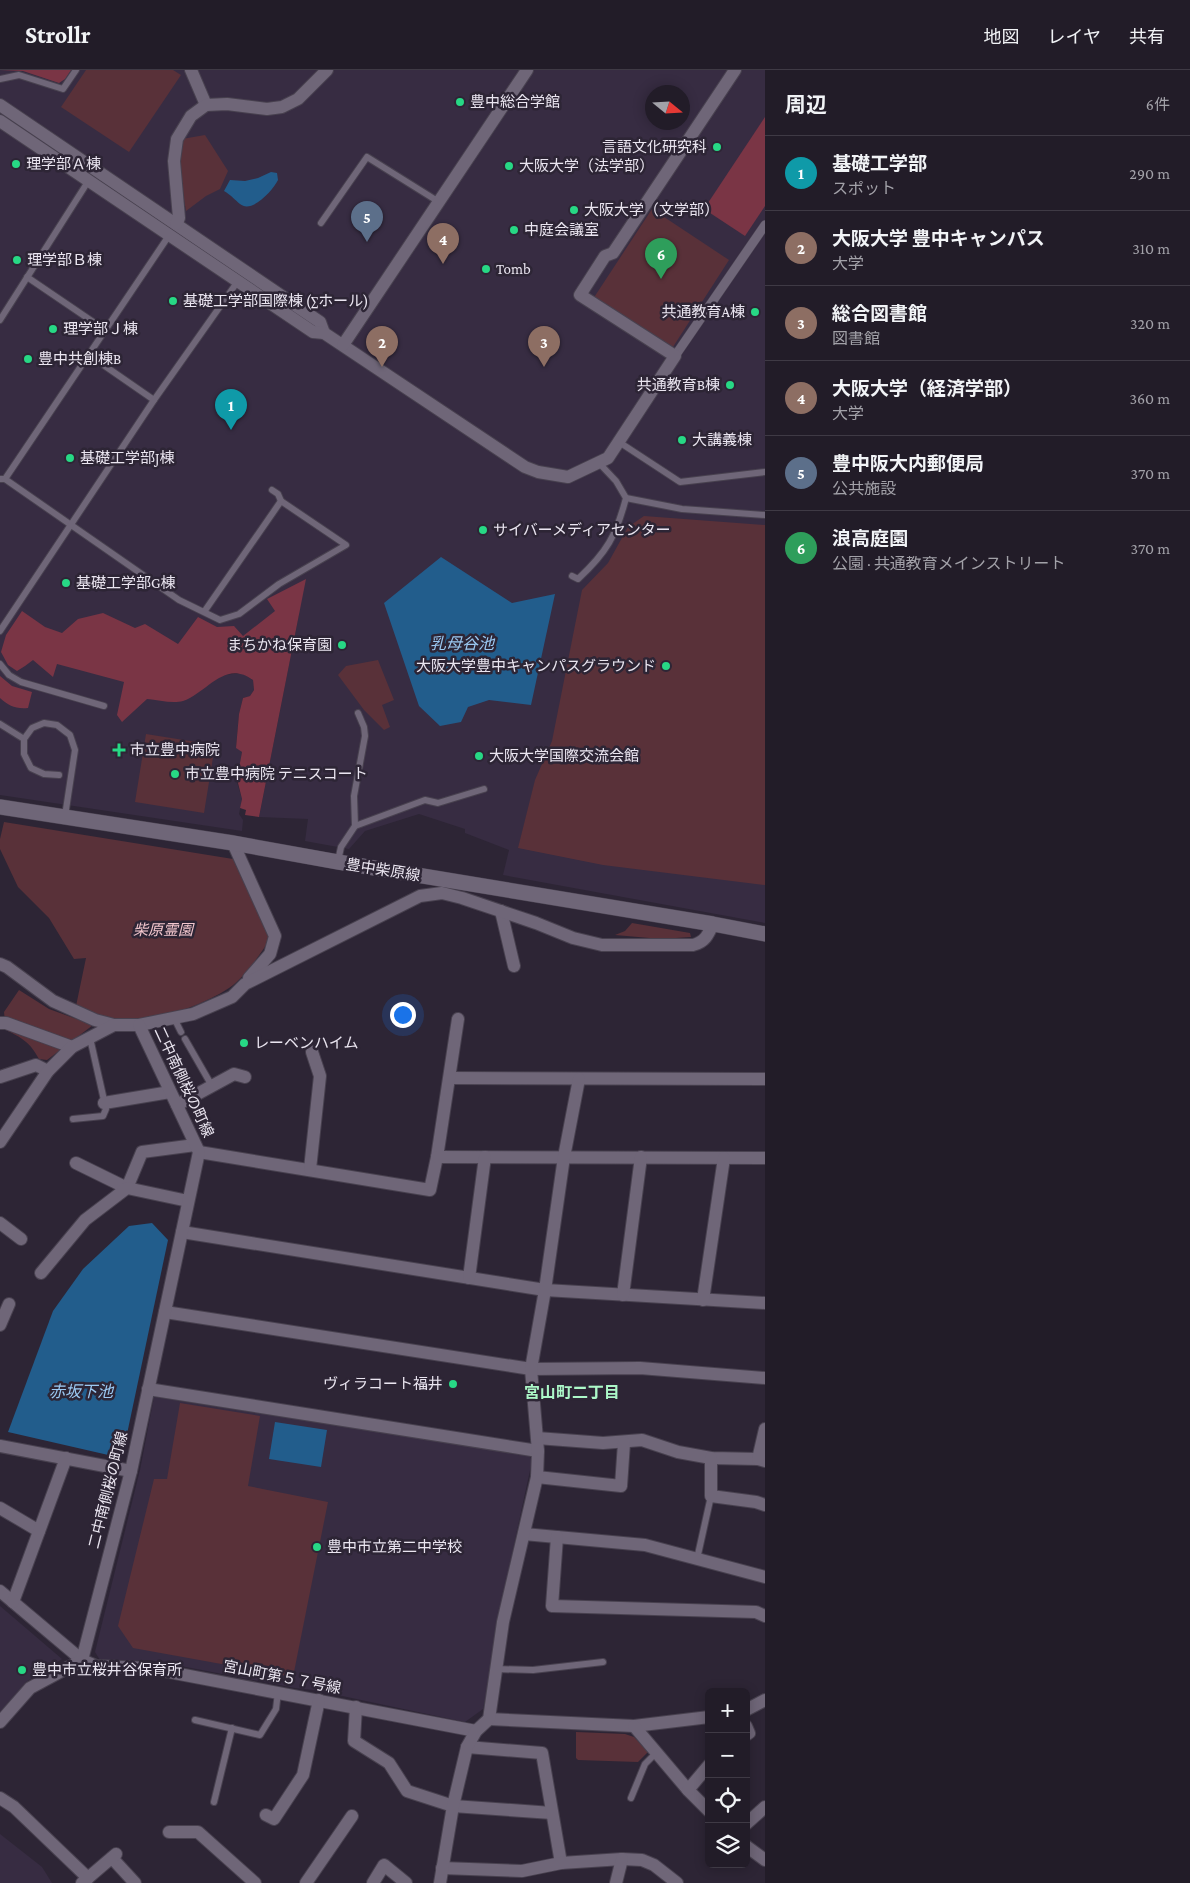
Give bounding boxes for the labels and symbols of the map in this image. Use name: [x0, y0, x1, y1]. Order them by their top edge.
north arrow: [645, 85, 690, 130]
place label: 豊中総合学館: [470, 94, 560, 110]
marker: 豊中総合学館: [454, 96, 466, 108]
place label: 言語文化研究科: [602, 139, 707, 155]
marker: 言語文化研究科: [711, 141, 723, 153]
place label: 理学部Ａ棟: [26, 155, 101, 172]
marker: 理学部Ａ棟: [10, 158, 22, 170]
place label: 大阪大学（法学部）: [519, 158, 654, 174]
marker: 大阪大学（法学部）: [503, 160, 515, 172]
pin: 5: [351, 201, 383, 242]
place label: 大阪大学（文学部）: [584, 202, 719, 218]
marker: 大阪大学（文学部）: [568, 204, 580, 216]
place label: 中庭会議室: [524, 222, 599, 238]
pin: 4: [427, 223, 459, 264]
marker: 中庭会議室: [508, 224, 520, 236]
pin: 6: [645, 238, 677, 279]
place label: 理学部Ｂ棟: [27, 251, 102, 268]
marker: 理学部Ｂ棟: [11, 254, 23, 266]
place label: Tomb: [496, 261, 531, 277]
marker: Tomb: [480, 263, 492, 275]
place label: 基礎工学部国際棟 (Σホール): [183, 292, 369, 310]
marker: 基礎工学部国際棟 (Σホール): [167, 295, 179, 307]
place label: 共通教育A棟: [661, 303, 745, 320]
marker: 共通教育A棟: [749, 306, 761, 318]
place label: 理学部Ｊ棟: [63, 320, 138, 337]
marker: 理学部Ｊ棟: [47, 323, 59, 335]
pin: 2: [366, 326, 398, 367]
pin: 3: [528, 326, 560, 367]
place label: 豊中共創棟B: [38, 350, 121, 367]
marker: 豊中共創棟B: [22, 353, 34, 365]
place label: 共通教育B棟: [637, 376, 720, 393]
marker: 共通教育B棟: [724, 379, 736, 391]
pin: 1: [215, 389, 247, 430]
place label: 大講義棟: [692, 431, 752, 448]
marker: 大講義棟: [676, 434, 688, 446]
place label: 基礎工学部J棟: [80, 449, 175, 467]
marker: 基礎工学部J棟: [64, 452, 76, 464]
place label: サイバーメディアセンター: [493, 522, 671, 538]
marker: サイバーメディアセンター: [477, 524, 489, 536]
place label: 基礎工学部G棟: [76, 574, 176, 591]
marker: 基礎工学部G棟: [60, 577, 72, 589]
water label: 乳母谷池: [430, 635, 496, 652]
place label: まちかね保育園: [227, 637, 332, 653]
marker: まちかね保育園: [336, 639, 348, 651]
place label: 大阪大学豊中キャンパスグラウンド: [416, 658, 656, 674]
marker: 大阪大学豊中キャンパスグラウンド: [660, 660, 672, 672]
place label: 市立豊中病院: [130, 742, 220, 758]
marker: 市立豊中病院: [112, 743, 126, 757]
place label: 大阪大学国際交流会館: [489, 748, 639, 764]
marker: 大阪大学国際交流会館: [473, 750, 485, 762]
place label: 市立豊中病院 テニスコート: [185, 766, 368, 782]
marker: 市立豊中病院 テニスコート: [169, 768, 181, 780]
street label: 豊中柴原線: [345, 856, 421, 884]
park label: 柴原霊園: [133, 922, 195, 938]
your location: [390, 1002, 416, 1028]
street label: 二中南側桜の町線: [151, 1024, 218, 1140]
place label: レーベンハイム: [254, 1035, 358, 1051]
marker: レーベンハイム: [238, 1037, 250, 1049]
place label: ヴィラコート福井: [323, 1375, 443, 1392]
marker: ヴィラコート福井: [447, 1378, 459, 1390]
water label: 赤坂下池: [49, 1383, 115, 1400]
district label: 宮山町二丁目: [524, 1384, 620, 1401]
street label: 二中南側桜の町線: [85, 1430, 130, 1550]
place label: 豊中市立第二中学校: [327, 1539, 462, 1555]
marker: 豊中市立第二中学校: [311, 1541, 323, 1553]
street label: 宮山町第５７号線: [222, 1658, 342, 1696]
place label: 豊中市立桜井谷保育所: [32, 1661, 182, 1678]
marker: 豊中市立桜井谷保育所: [16, 1664, 28, 1676]

